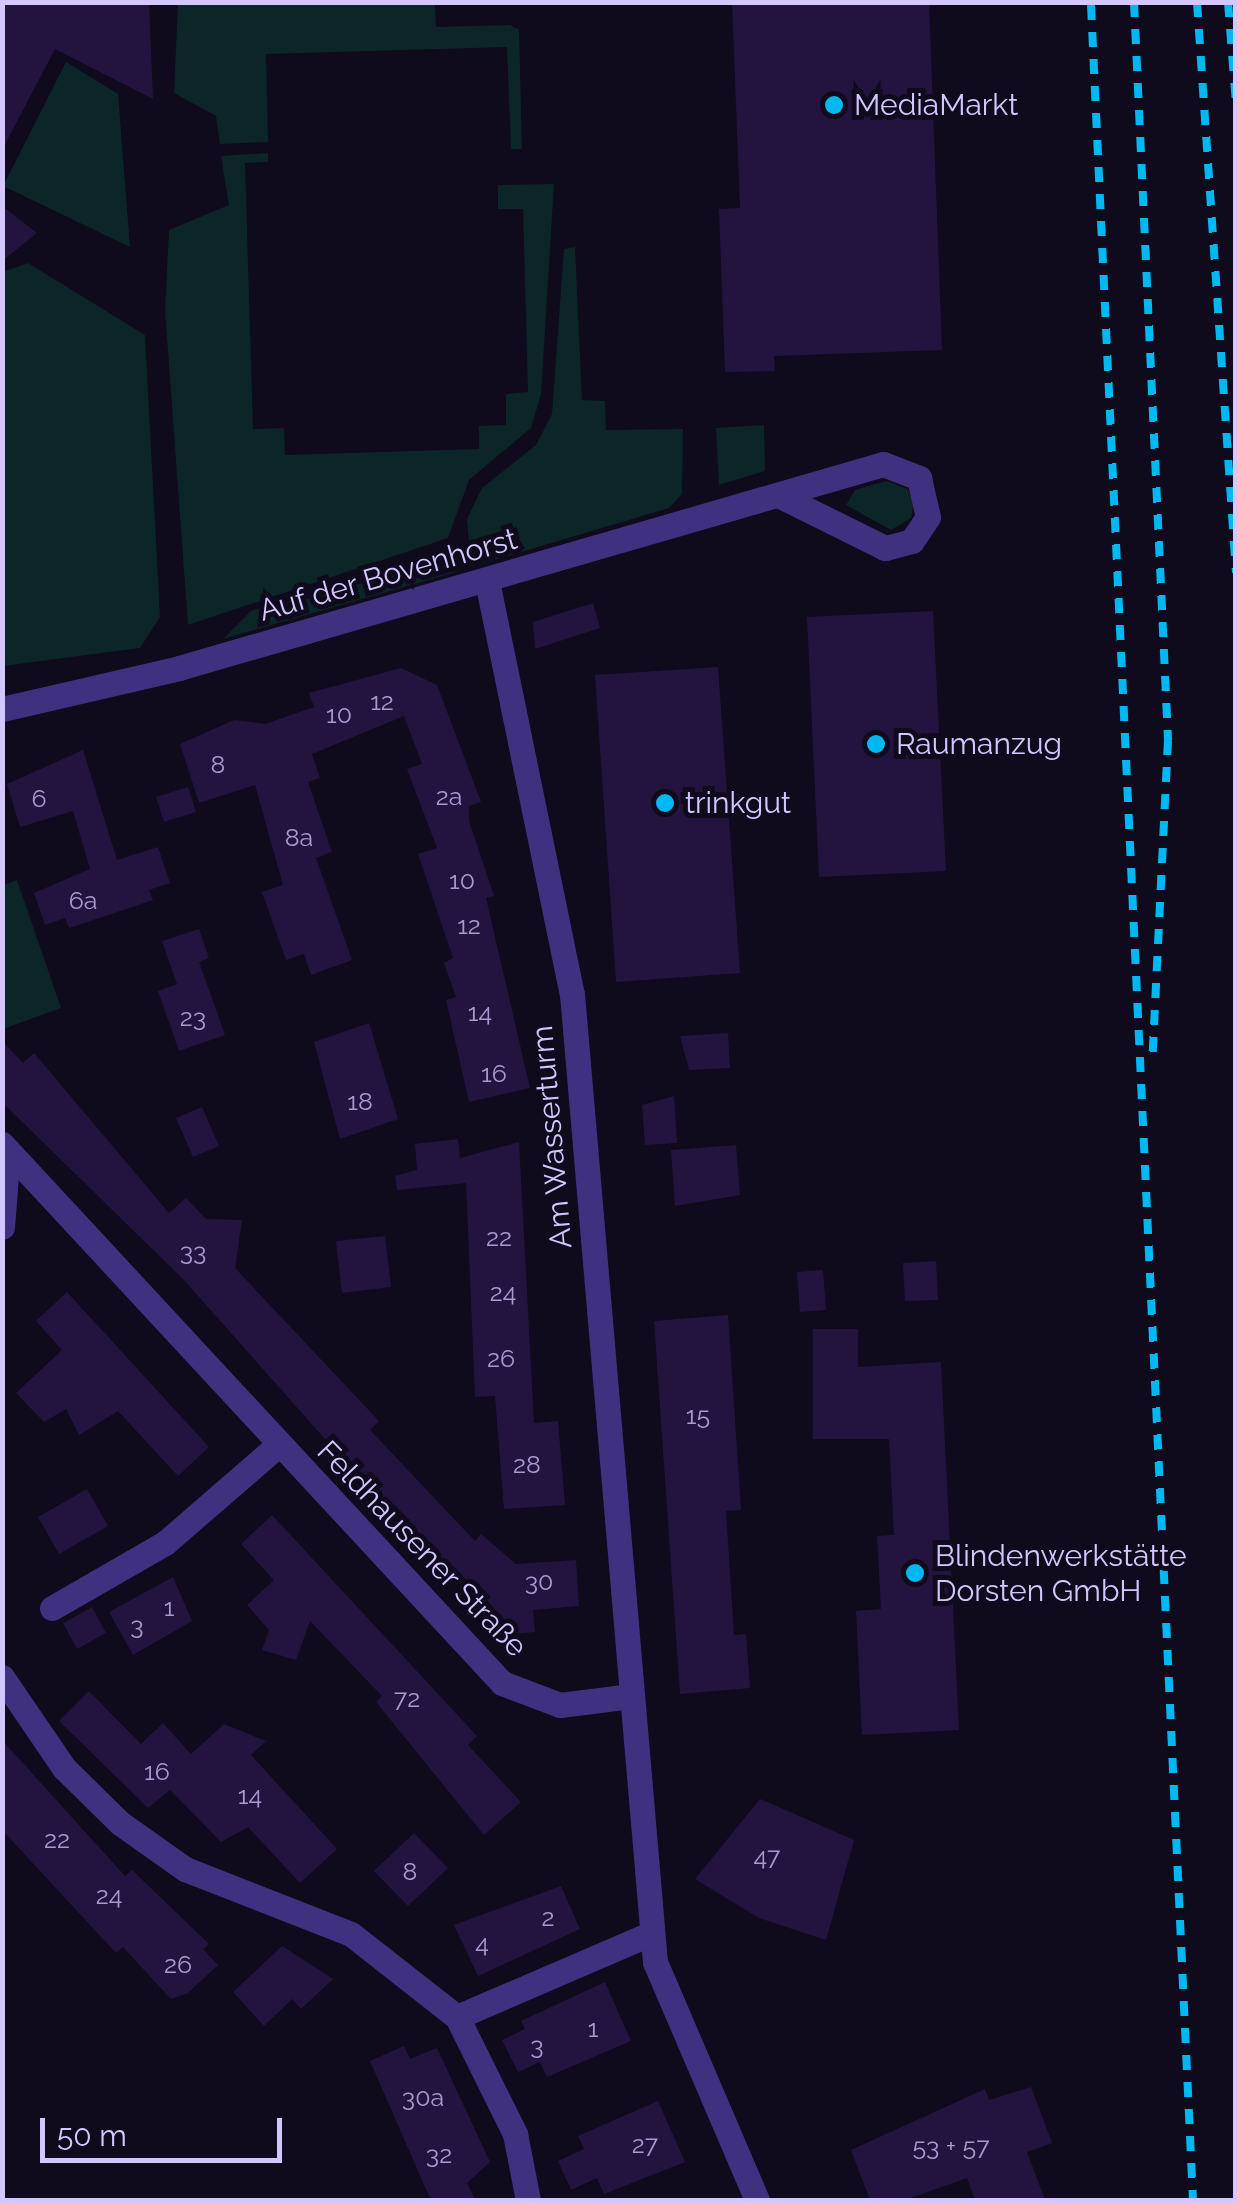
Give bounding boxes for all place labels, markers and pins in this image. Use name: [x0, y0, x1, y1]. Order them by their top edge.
place label: MediaMarkt: [854, 87, 1018, 123]
marker: MediaMarkt: [823, 94, 845, 116]
place label: Raumanzug: [896, 726, 1062, 762]
marker: Raumanzug: [865, 733, 887, 755]
place label: trinkgut: [685, 785, 791, 821]
marker: trinkgut: [654, 792, 676, 814]
place label: Blindenwerkstätte Dorsten GmbH: [935, 1538, 1187, 1608]
marker: Blindenwerkstätte Dorsten GmbH: [904, 1562, 926, 1584]

